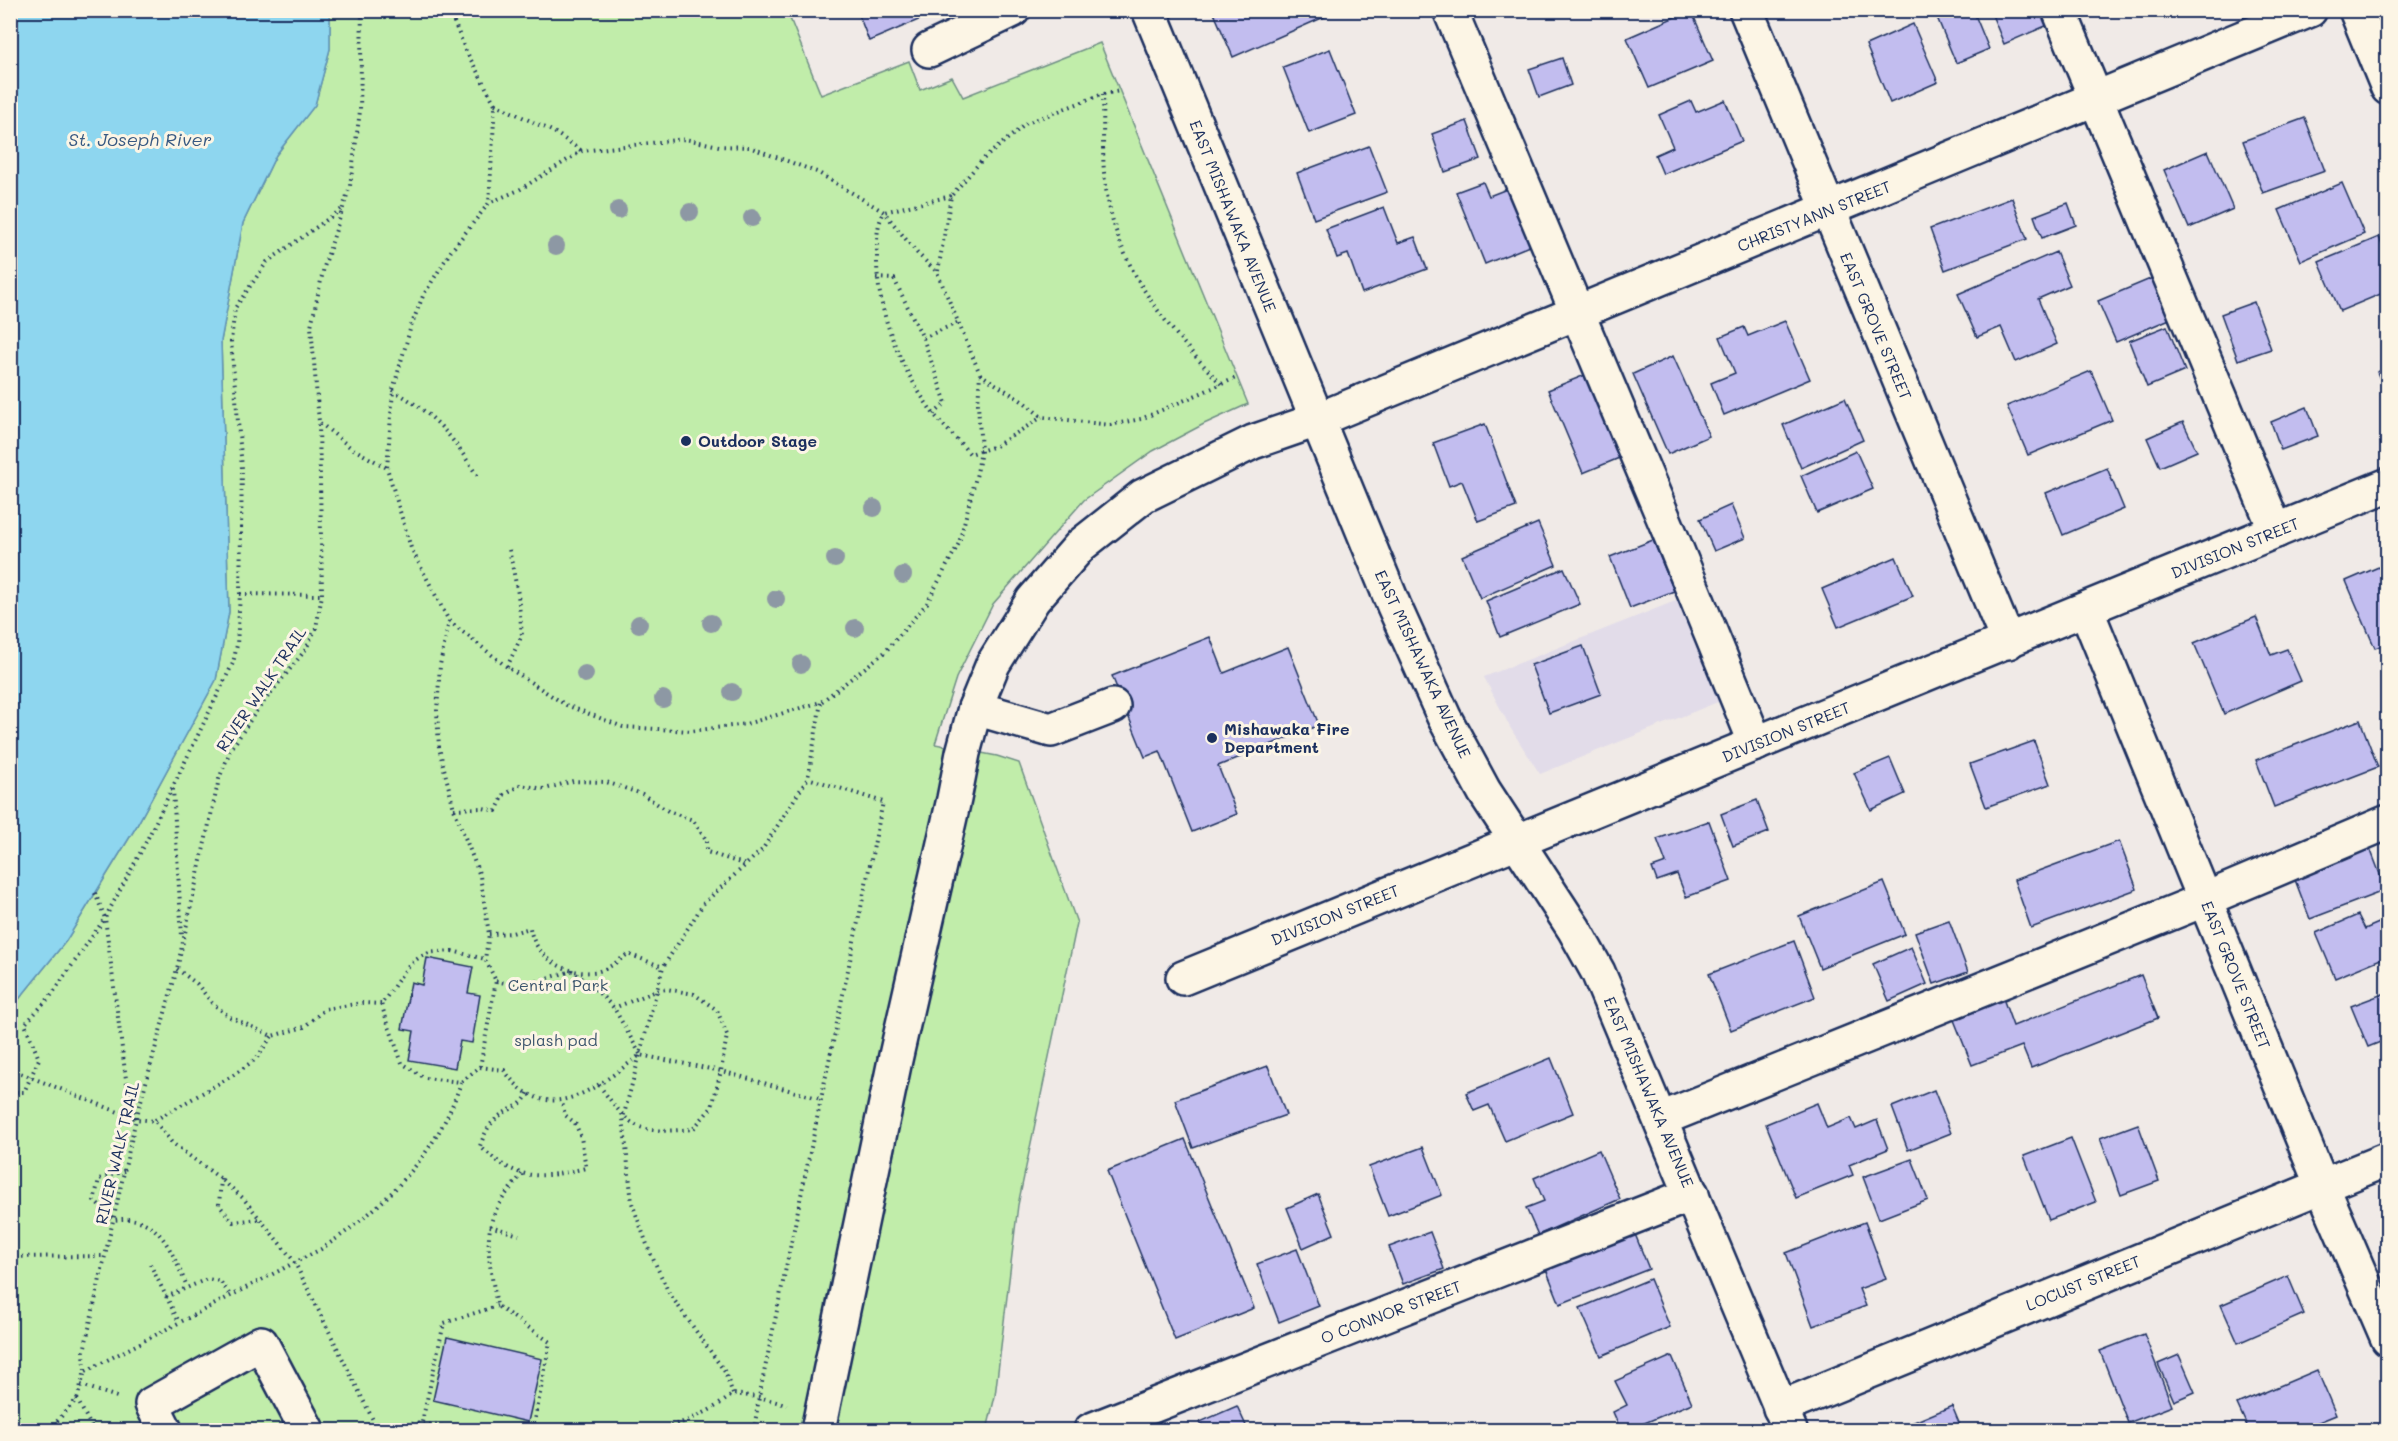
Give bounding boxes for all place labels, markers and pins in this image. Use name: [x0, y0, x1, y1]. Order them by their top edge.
place label: Outdoor Stage: [698, 430, 817, 451]
marker: Outdoor Stage: [679, 434, 693, 448]
place label: Mishawaka Fire Department: [1224, 718, 1349, 757]
marker: Mishawaka Fire Department: [1205, 731, 1219, 745]

